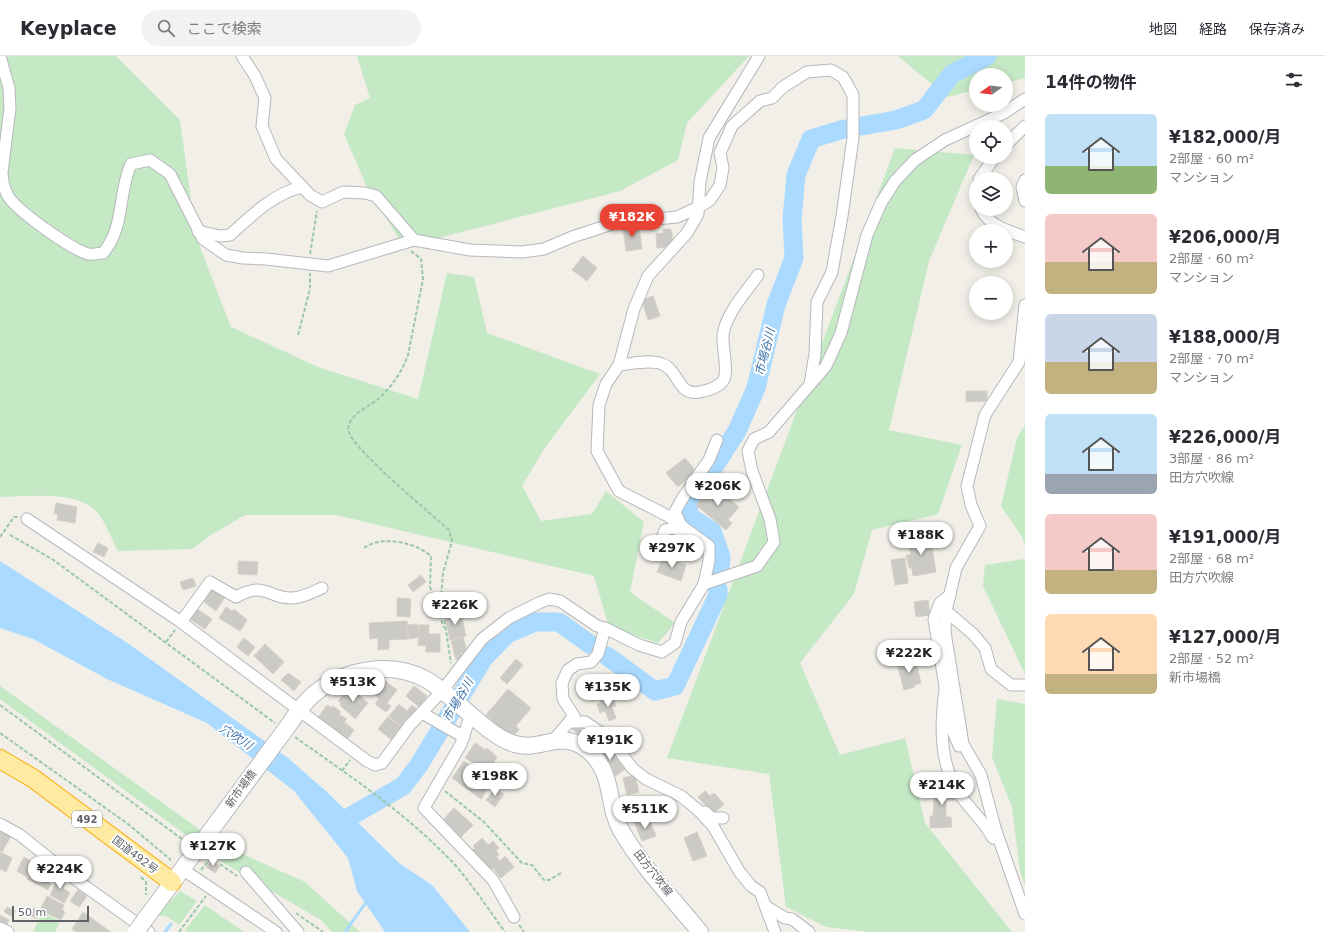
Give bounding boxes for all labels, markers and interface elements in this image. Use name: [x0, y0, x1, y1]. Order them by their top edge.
search box: [141, 10, 421, 46]
text: Keyplace: [20, 17, 117, 39]
icon: search: [155, 17, 177, 39]
text: ここで検索: [187, 20, 262, 38]
text: 地図: [1149, 21, 1177, 37]
text: 経路: [1199, 21, 1227, 37]
text: 保存済み: [1249, 21, 1305, 37]
north arrow: [969, 68, 1013, 112]
map controls: [969, 68, 1013, 320]
icon: filters: [1283, 69, 1305, 91]
text: 14件の物件: [1045, 72, 1137, 92]
button: locate: [969, 120, 1013, 164]
text: ¥182,000/月: [1169, 127, 1281, 147]
icon: home: [1077, 130, 1125, 178]
text: 2部屋 · 60 m²: [1169, 151, 1254, 166]
text: マンション: [1169, 170, 1234, 185]
button: layers: [969, 172, 1013, 216]
pin: ¥182K: [604, 204, 660, 238]
text: ¥182K: [609, 209, 655, 224]
button: +: [969, 224, 1013, 268]
text: ¥206,000/月: [1169, 227, 1281, 247]
icon: home: [1077, 230, 1125, 278]
text: 2部屋 · 60 m²: [1169, 251, 1254, 266]
text: マンション: [1169, 270, 1234, 285]
button: −: [969, 276, 1013, 320]
water label: 市場谷川: [752, 325, 778, 377]
text: ¥188,000/月: [1169, 327, 1281, 347]
icon: home: [1077, 330, 1125, 378]
text: 2部屋 · 70 m²: [1169, 351, 1254, 366]
text: マンション: [1169, 370, 1234, 385]
text: ¥226,000/月: [1169, 427, 1281, 447]
icon: home: [1077, 430, 1125, 478]
text: 3部屋 · 86 m²: [1169, 451, 1254, 466]
text: 田方穴吹線: [1169, 470, 1234, 485]
pin: ¥206K: [690, 473, 746, 507]
text: ¥206K: [695, 478, 741, 493]
pin: ¥188K: [893, 522, 949, 556]
text: ¥188K: [898, 527, 944, 542]
text: ¥191,000/月: [1169, 527, 1281, 547]
icon: home: [1077, 530, 1125, 578]
pin: ¥297K: [644, 535, 700, 569]
text: ¥297K: [649, 540, 695, 555]
text: 2部屋 · 68 m²: [1169, 551, 1254, 566]
text: 田方穴吹線: [1169, 570, 1234, 585]
pin: ¥226K: [427, 592, 483, 626]
text: ¥226K: [432, 597, 478, 612]
text: ¥127,000/月: [1169, 627, 1281, 647]
icon: home: [1077, 630, 1125, 678]
pin: ¥222K: [881, 640, 937, 674]
text: ¥222K: [886, 645, 932, 660]
text: 2部屋 · 52 m²: [1169, 651, 1254, 666]
pin: ¥513K: [325, 669, 381, 703]
text: 新市場橋: [1169, 670, 1221, 685]
text: ¥513K: [330, 674, 376, 689]
water label: 市場谷川: [440, 674, 477, 724]
pin: ¥135K: [580, 674, 636, 708]
text: ¥135K: [585, 679, 631, 694]
water label: 穴吹川: [217, 721, 257, 754]
pin: ¥191K: [582, 727, 638, 761]
text: ¥191K: [587, 732, 633, 747]
pin: ¥198K: [467, 763, 523, 797]
street label: 新市場橋: [223, 767, 259, 811]
text: ¥198K: [472, 768, 518, 783]
pin: ¥214K: [914, 772, 970, 806]
text: ¥214K: [919, 777, 965, 792]
pin: ¥511K: [617, 796, 673, 830]
text: ¥511K: [622, 801, 668, 816]
road number: 492: [72, 811, 102, 827]
pin: ¥127K: [185, 833, 241, 867]
street label: 国道492号: [110, 834, 160, 876]
text: ¥127K: [190, 838, 236, 853]
street label: 田方穴吹線: [631, 847, 675, 899]
pin: ¥224K: [32, 856, 88, 890]
text: ¥224K: [37, 861, 83, 876]
scale bar: [12, 904, 89, 923]
text: 50 m: [18, 906, 46, 919]

